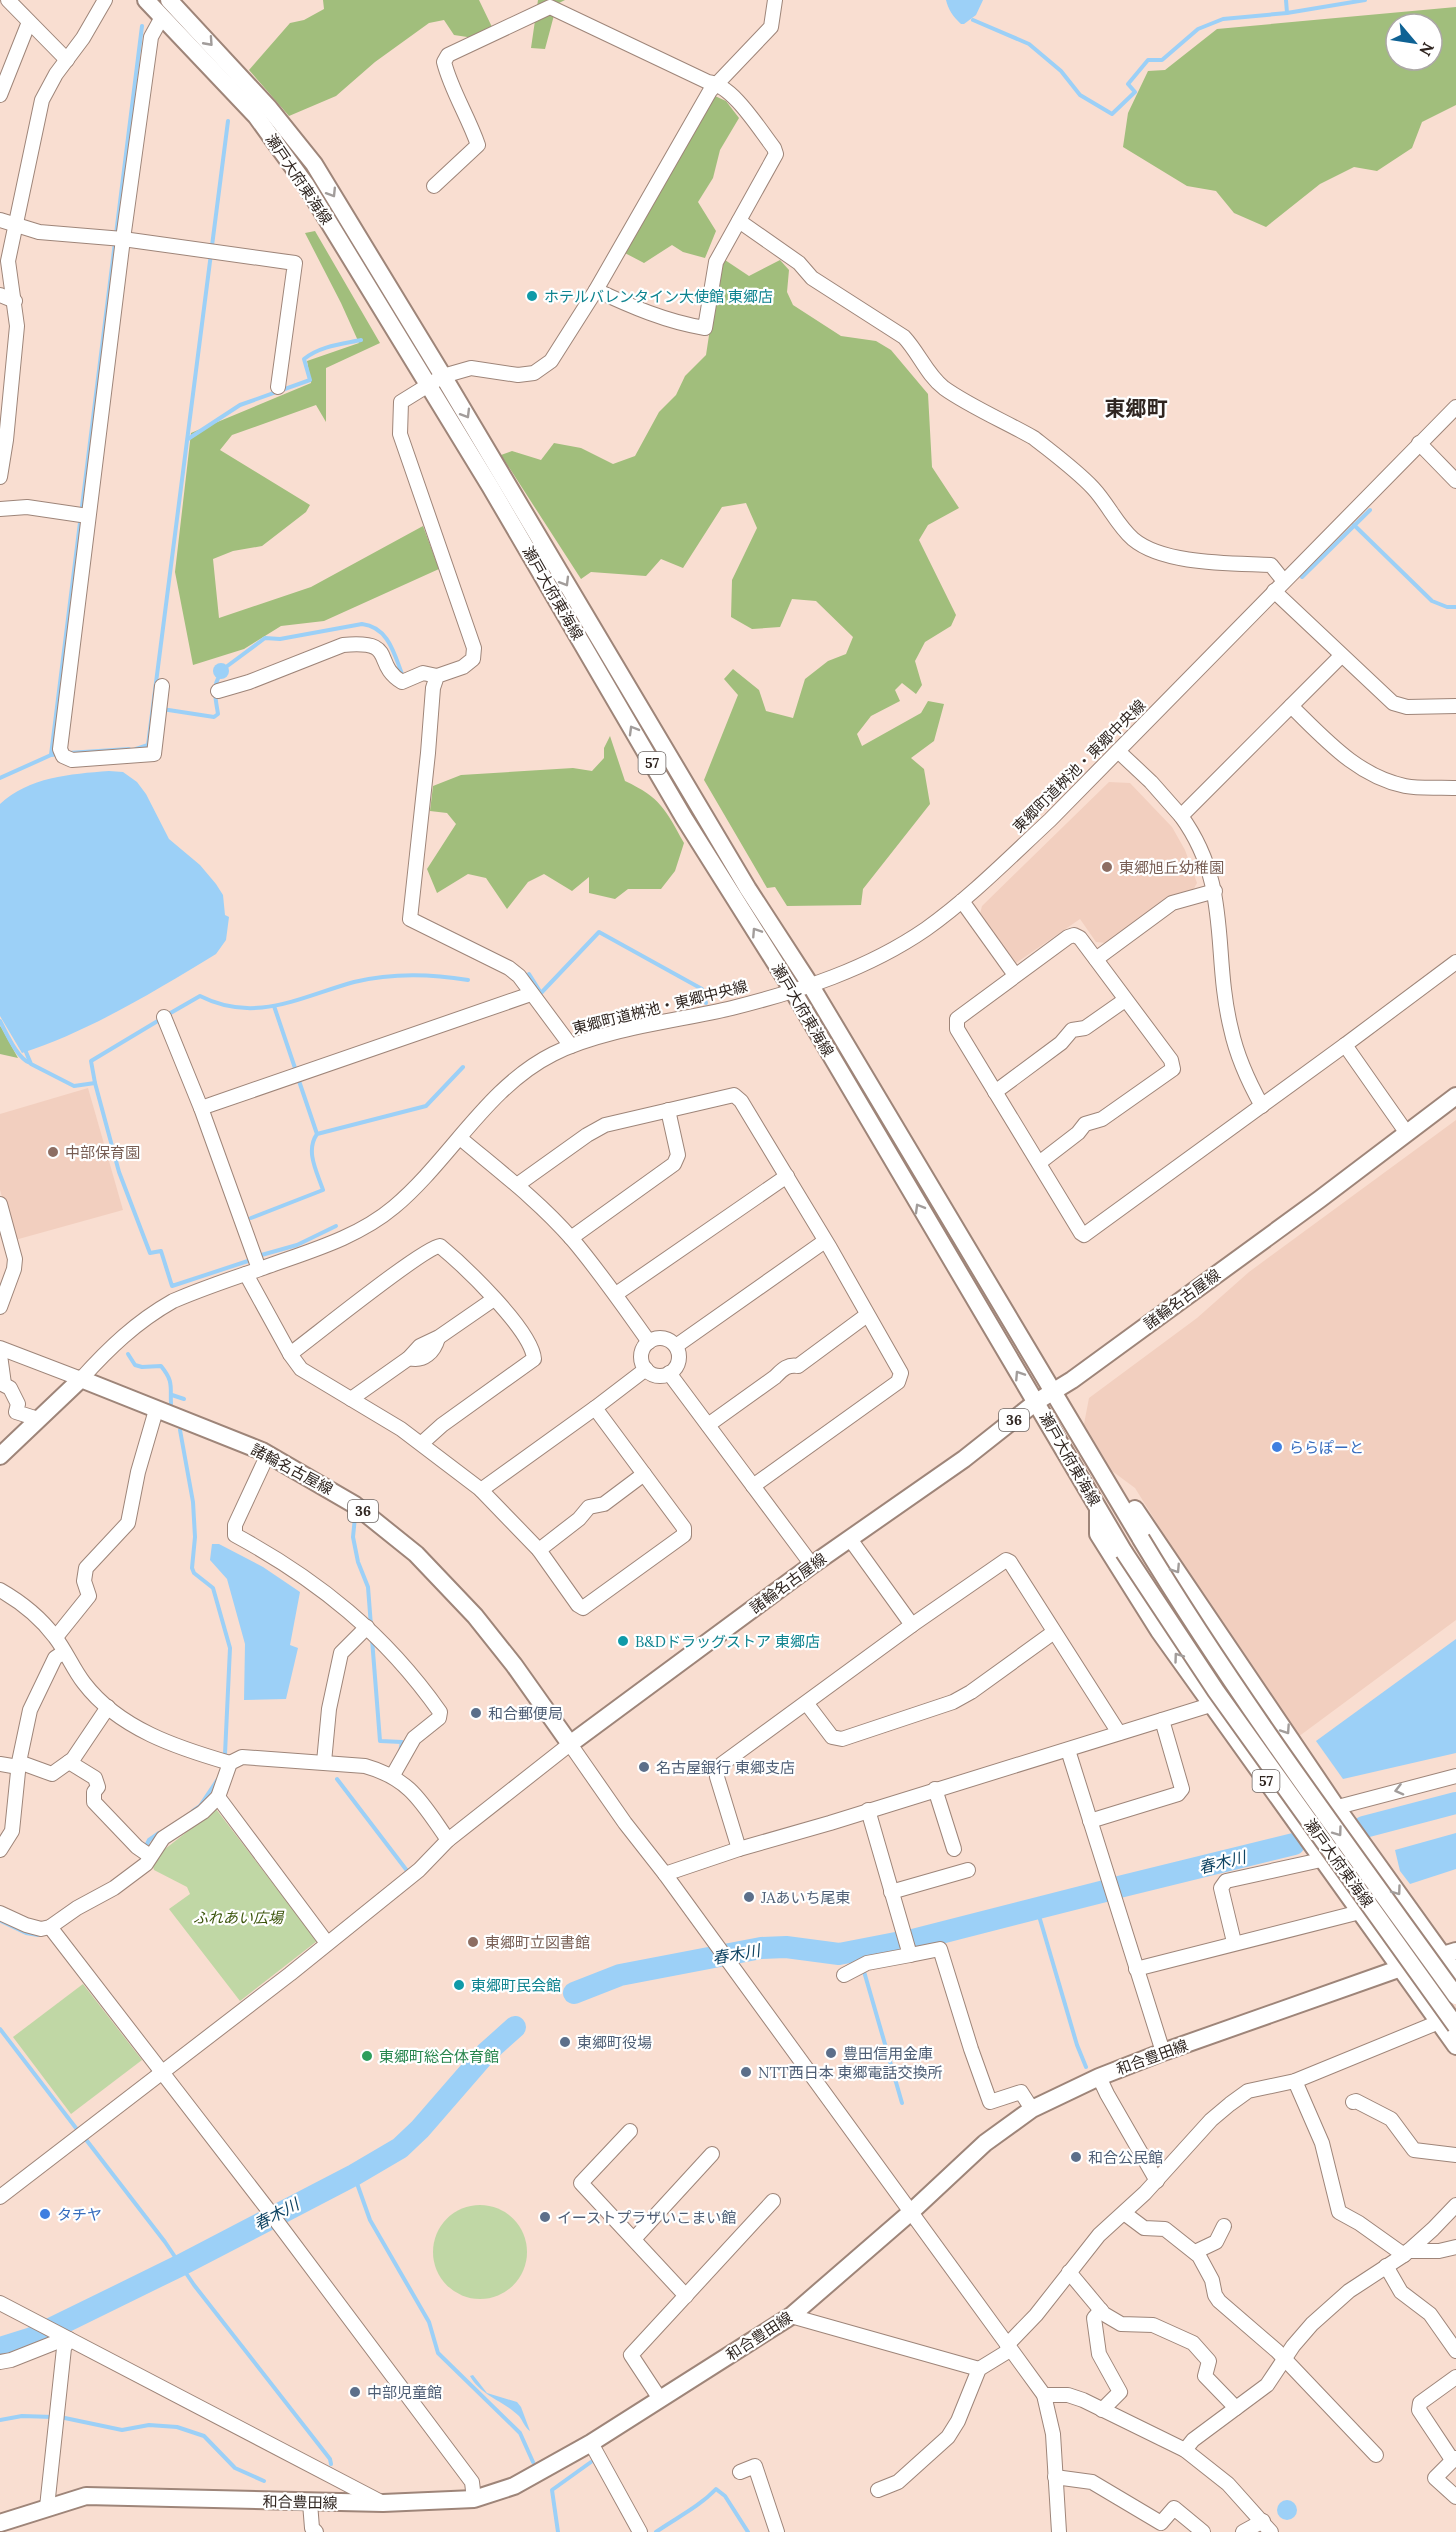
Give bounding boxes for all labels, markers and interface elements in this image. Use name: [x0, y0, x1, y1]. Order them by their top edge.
north arrow: [1384, 12, 1444, 72]
one-way arrow: [202, 36, 213, 46]
text: N: [1415, 39, 1439, 60]
street label: 瀬戸大府東海線: [262, 130, 336, 228]
one-way arrow: [324, 187, 335, 198]
place label: ホテルバレンタイン大使館 東郷店: [544, 287, 773, 306]
marker: ホテルバレンタイン大使館 東郷店: [525, 289, 539, 303]
district label: 東郷町: [1105, 395, 1168, 422]
one-way arrow: [458, 408, 470, 418]
street label: 瀬戸大府東海線: [519, 543, 587, 643]
one-way arrow: [558, 576, 570, 586]
street label: 東郷町道桝池・東郷中央線: [1009, 696, 1149, 836]
one-way arrow: [628, 725, 640, 736]
road number: 57: [638, 752, 666, 774]
place label: 東郷旭丘幼稚園: [1119, 858, 1224, 877]
marker: 東郷旭丘幼稚園: [1100, 860, 1114, 874]
one-way arrow: [752, 928, 763, 939]
street label: 瀬戸大府東海線: [768, 960, 838, 1060]
street label: 東郷町道桝池・東郷中央線: [570, 976, 750, 1038]
place label: 中部保育園: [65, 1143, 140, 1162]
marker: 中部保育園: [46, 1145, 60, 1159]
one-way arrow: [915, 1204, 927, 1214]
street label: 諸輪名古屋線: [1140, 1265, 1224, 1333]
one-way arrow: [1016, 1371, 1027, 1382]
road number: 36: [999, 1409, 1029, 1431]
street label: 瀬戸大府東海線: [1036, 1409, 1104, 1509]
place label: ららぽーと: [1289, 1438, 1364, 1457]
street label: 諸輪名古屋線: [248, 1439, 336, 1499]
marker: ららぽーと: [1270, 1440, 1284, 1454]
road number: 36: [348, 1500, 378, 1522]
street label: 諸輪名古屋線: [746, 1549, 830, 1617]
one-way arrow: [1168, 1563, 1179, 1574]
place label: B&Dドラッグストア 東郷店: [635, 1632, 820, 1651]
marker: B&Dドラッグストア 東郷店: [616, 1634, 630, 1648]
one-way arrow: [1174, 1653, 1185, 1664]
place label: 和合郵便局: [488, 1704, 563, 1723]
marker: 和合郵便局: [469, 1706, 483, 1720]
one-way arrow: [1278, 1724, 1289, 1735]
place label: 名古屋銀行 東郷支店: [656, 1758, 795, 1777]
marker: 名古屋銀行 東郷支店: [637, 1760, 651, 1774]
road number: 57: [1252, 1770, 1280, 1792]
one-way arrow: [1394, 1783, 1404, 1796]
street label: 瀬戸大府東海線: [1300, 1815, 1378, 1911]
one-way arrow: [1330, 1825, 1341, 1836]
water label: 春木川: [1196, 1846, 1250, 1878]
one-way arrow: [1389, 1884, 1400, 1895]
place label: JAあいち尾東: [760, 1888, 851, 1907]
marker: JAあいち尾東: [742, 1890, 756, 1904]
park label: ふれあい広場: [193, 1908, 285, 1927]
place label: 東郷町立図書館: [485, 1933, 590, 1952]
marker: 東郷町立図書館: [466, 1935, 480, 1949]
water label: 春木川: [711, 1940, 763, 1968]
place label: 東郷町民会館: [471, 1976, 561, 1995]
marker: 東郷町民会館: [452, 1978, 466, 1992]
place label: 東郷町役場: [577, 2033, 652, 2052]
marker: 東郷町役場: [558, 2035, 572, 2049]
street label: 和合豊田線: [1114, 2035, 1190, 2079]
place label: 豊田信用金庫: [843, 2044, 933, 2063]
marker: 豊田信用金庫: [824, 2046, 838, 2060]
place label: 東郷町総合体育館: [379, 2047, 499, 2066]
marker: 東郷町総合体育館: [360, 2049, 374, 2063]
place label: NTT西日本 東郷電話交換所: [758, 2063, 943, 2082]
marker: NTT西日本 東郷電話交換所: [739, 2065, 753, 2079]
place label: 和合公民館: [1088, 2148, 1163, 2167]
marker: 和合公民館: [1069, 2150, 1083, 2164]
water label: 春木川: [250, 2193, 304, 2234]
place label: タチヤ: [57, 2205, 102, 2224]
marker: タチヤ: [38, 2207, 52, 2221]
place label: イーストプラザいこまい館: [557, 2208, 736, 2227]
marker: イーストプラザいこまい館: [538, 2210, 552, 2224]
street label: 和合豊田線: [722, 2308, 796, 2364]
place label: 中部児童館: [367, 2383, 442, 2402]
marker: 中部児童館: [348, 2385, 362, 2399]
street label: 和合豊田線: [262, 2492, 338, 2512]

